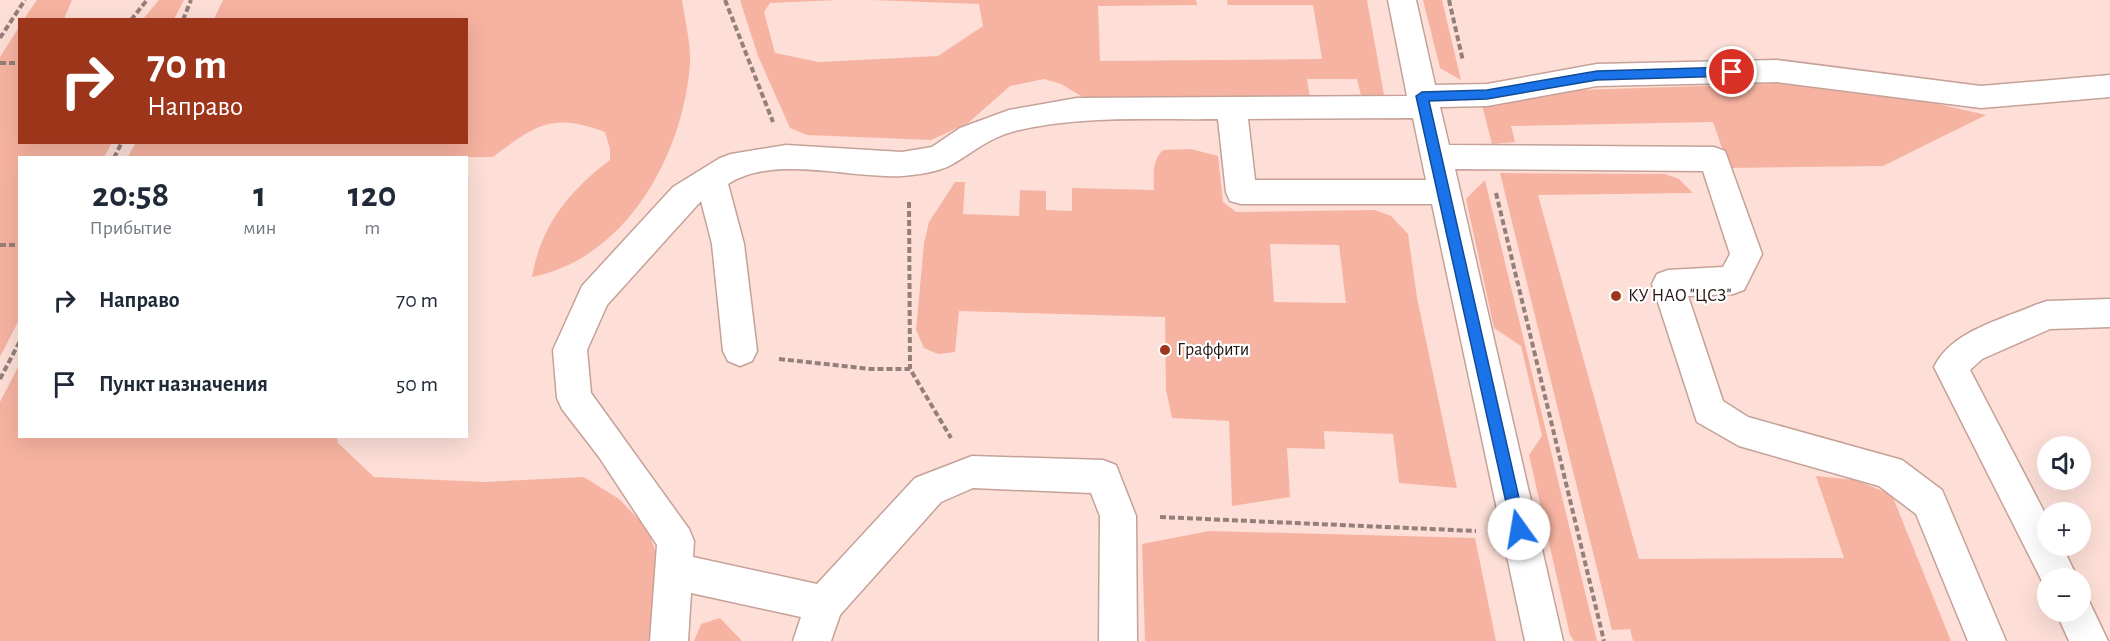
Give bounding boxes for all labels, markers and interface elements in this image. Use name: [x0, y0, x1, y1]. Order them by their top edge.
icon: right: [48, 42, 126, 120]
text: 70 m: [147, 44, 227, 86]
pin: [1706, 46, 1757, 97]
icon: arrive: [1715, 55, 1748, 88]
text: Направо: [147, 93, 243, 120]
text: 20:58: [92, 177, 169, 213]
text: 1: [253, 177, 266, 213]
text: 120: [348, 177, 397, 213]
text: Прибытие: [89, 218, 172, 238]
text: мин: [243, 218, 276, 238]
text: m: [364, 218, 380, 238]
icon: right: [48, 284, 81, 317]
place label: КУ НАО "ЦСЗ": [1628, 287, 1731, 305]
text: Направо: [99, 289, 180, 311]
text: 70 m: [396, 289, 438, 311]
marker: КУ НАО "ЦСЗ": [1609, 289, 1623, 303]
place label: Граффити: [1177, 341, 1249, 359]
marker: Граффити: [1158, 343, 1172, 357]
icon: arrive: [48, 368, 81, 401]
text: Пункт назначения: [99, 373, 268, 395]
text: 50 m: [396, 373, 438, 395]
map controls: [2037, 436, 2091, 622]
button: sound: [2037, 436, 2091, 490]
position arrow: [1487, 497, 1551, 561]
button: +: [2037, 502, 2091, 556]
button: −: [2037, 568, 2091, 622]

